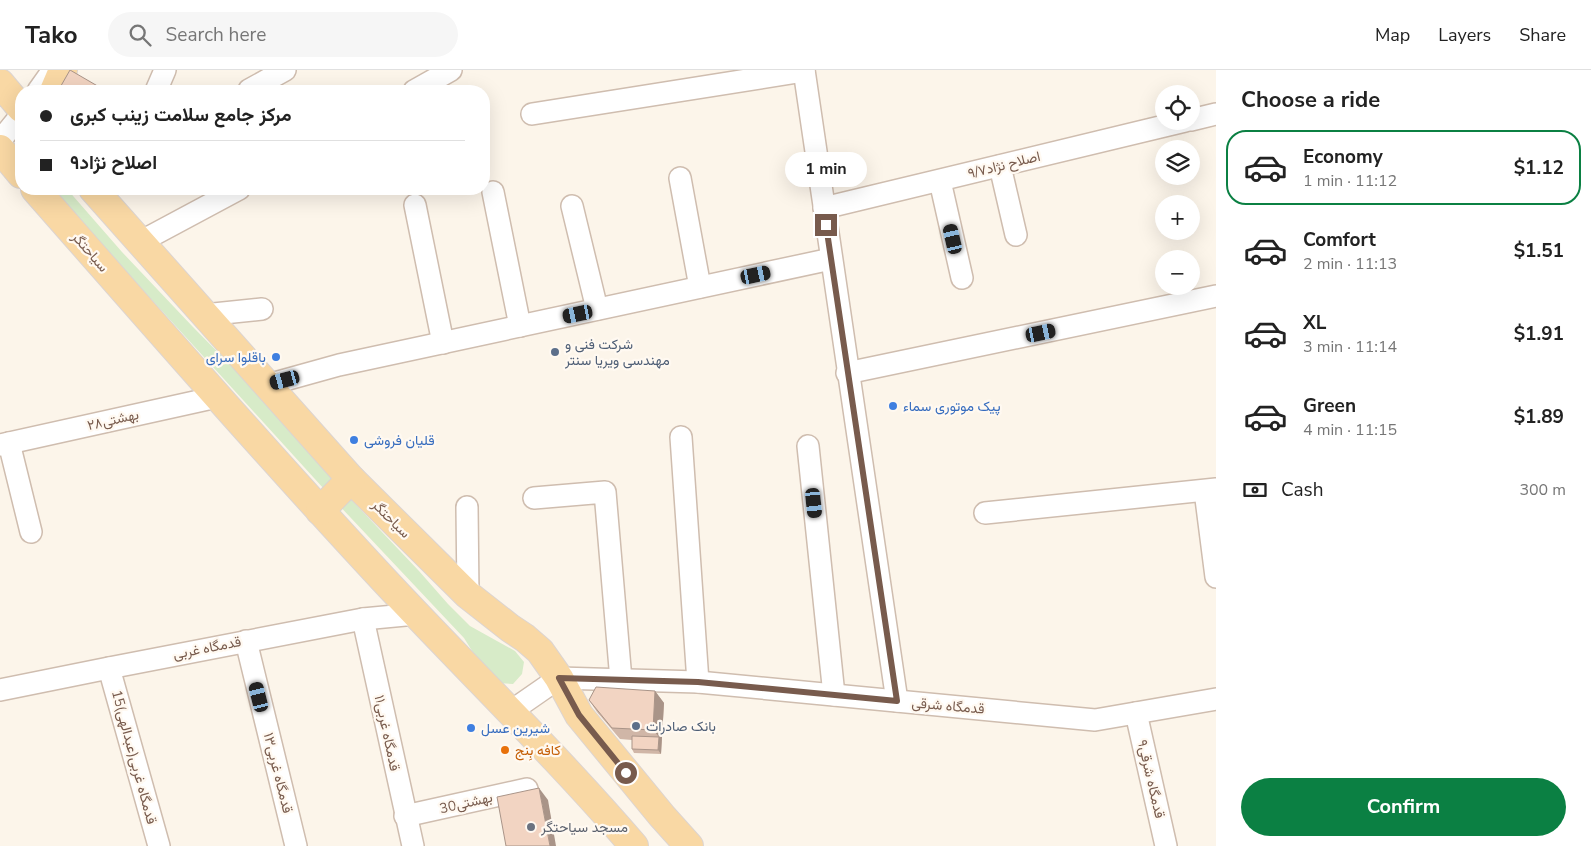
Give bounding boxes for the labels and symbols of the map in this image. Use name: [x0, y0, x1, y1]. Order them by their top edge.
street label: اصلاح نژاد۹/۷: [966, 147, 1043, 184]
callout: 1 min: [785, 152, 867, 188]
route end: [815, 214, 837, 236]
car: [942, 223, 963, 255]
street label: سیاحتگر: [67, 227, 113, 276]
car: [739, 265, 772, 285]
car: [561, 304, 594, 324]
car: [1024, 323, 1057, 343]
place label: شرکت فنی و مهندسی ویریا سنتر: [564, 335, 670, 370]
marker: شرکت فنی و مهندسی ویریا سنتر: [549, 346, 561, 358]
place label: باقلوا سرای: [206, 348, 266, 367]
marker: باقلوا سرای: [270, 351, 282, 363]
car: [268, 369, 301, 391]
place label: پیک موتوری سماء: [903, 397, 1001, 416]
marker: پیک موتوری سماء: [887, 400, 899, 412]
street label: ۲۸بهشتی: [85, 405, 141, 435]
place label: قلیان فروشی: [364, 431, 435, 450]
marker: قلیان فروشی: [348, 434, 360, 446]
car: [804, 487, 823, 519]
street label: سیاحتگر: [367, 495, 414, 542]
street label: قدمگاه غربی: [171, 632, 243, 664]
car: [248, 681, 269, 713]
street label: 15قدمگاه غربی(عبدالهی): [107, 688, 161, 826]
street label: قدمگاه غربی۱۱: [370, 693, 404, 773]
street label: قدمگاه شرقی: [911, 693, 985, 719]
place label: بانک صادرات: [646, 717, 716, 736]
place label: شیرین عسل: [481, 719, 550, 738]
marker: بانک صادرات: [630, 720, 642, 732]
marker: شیرین عسل: [465, 722, 477, 734]
street label: قدمگاه غربی۱۳: [259, 731, 297, 815]
street label: قدمگاه شرقی۹: [1133, 738, 1169, 820]
place label: کافه بِنج: [515, 741, 561, 761]
marker: کافه بِنج: [499, 744, 511, 756]
route start: [615, 762, 637, 784]
street label: 30بهشتی: [438, 788, 494, 818]
place label: مسجد سیاحتگر: [540, 818, 628, 837]
marker: مسجد سیاحتگر: [525, 821, 537, 833]

